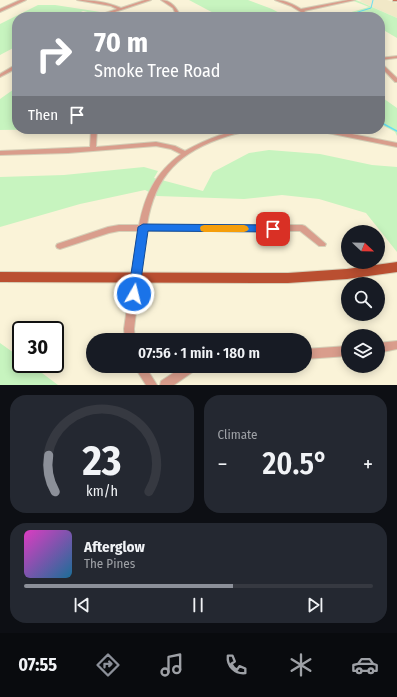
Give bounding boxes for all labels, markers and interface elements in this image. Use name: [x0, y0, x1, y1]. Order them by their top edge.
text: 70 m: [94, 26, 148, 59]
icon: right: [28, 28, 80, 80]
text: Smoke Tree Road: [94, 60, 221, 82]
icon: arrive: [66, 104, 88, 126]
text: Then: [28, 106, 58, 124]
pin: [256, 212, 290, 246]
icon: arrive: [262, 218, 284, 240]
north arrow: [341, 225, 385, 269]
map controls: [341, 225, 385, 373]
position arrow: [113, 273, 155, 315]
button: search: [341, 277, 385, 321]
speed limit sign: 30: [12, 321, 64, 373]
button: layers: [341, 329, 385, 373]
text: 07:56 · 1 min · 180 m: [138, 344, 260, 362]
text: Climate: [218, 427, 258, 442]
text: 23: [81, 436, 121, 486]
text: 20.5°: [263, 446, 328, 482]
text: −: [218, 451, 227, 478]
text: +: [363, 451, 373, 478]
text: km/h: [86, 483, 118, 500]
text: Afterglow: [84, 538, 145, 556]
text: The Pines: [84, 556, 135, 571]
icon: previous: [71, 594, 93, 616]
icon: pause: [187, 594, 209, 616]
icon: next: [304, 594, 326, 616]
icon: directions: [94, 651, 122, 679]
icon: music: [158, 651, 186, 679]
icon: phone: [222, 651, 250, 679]
icon: climate: [287, 651, 315, 679]
icon: car: [351, 651, 379, 679]
text: 07:55: [18, 654, 57, 676]

